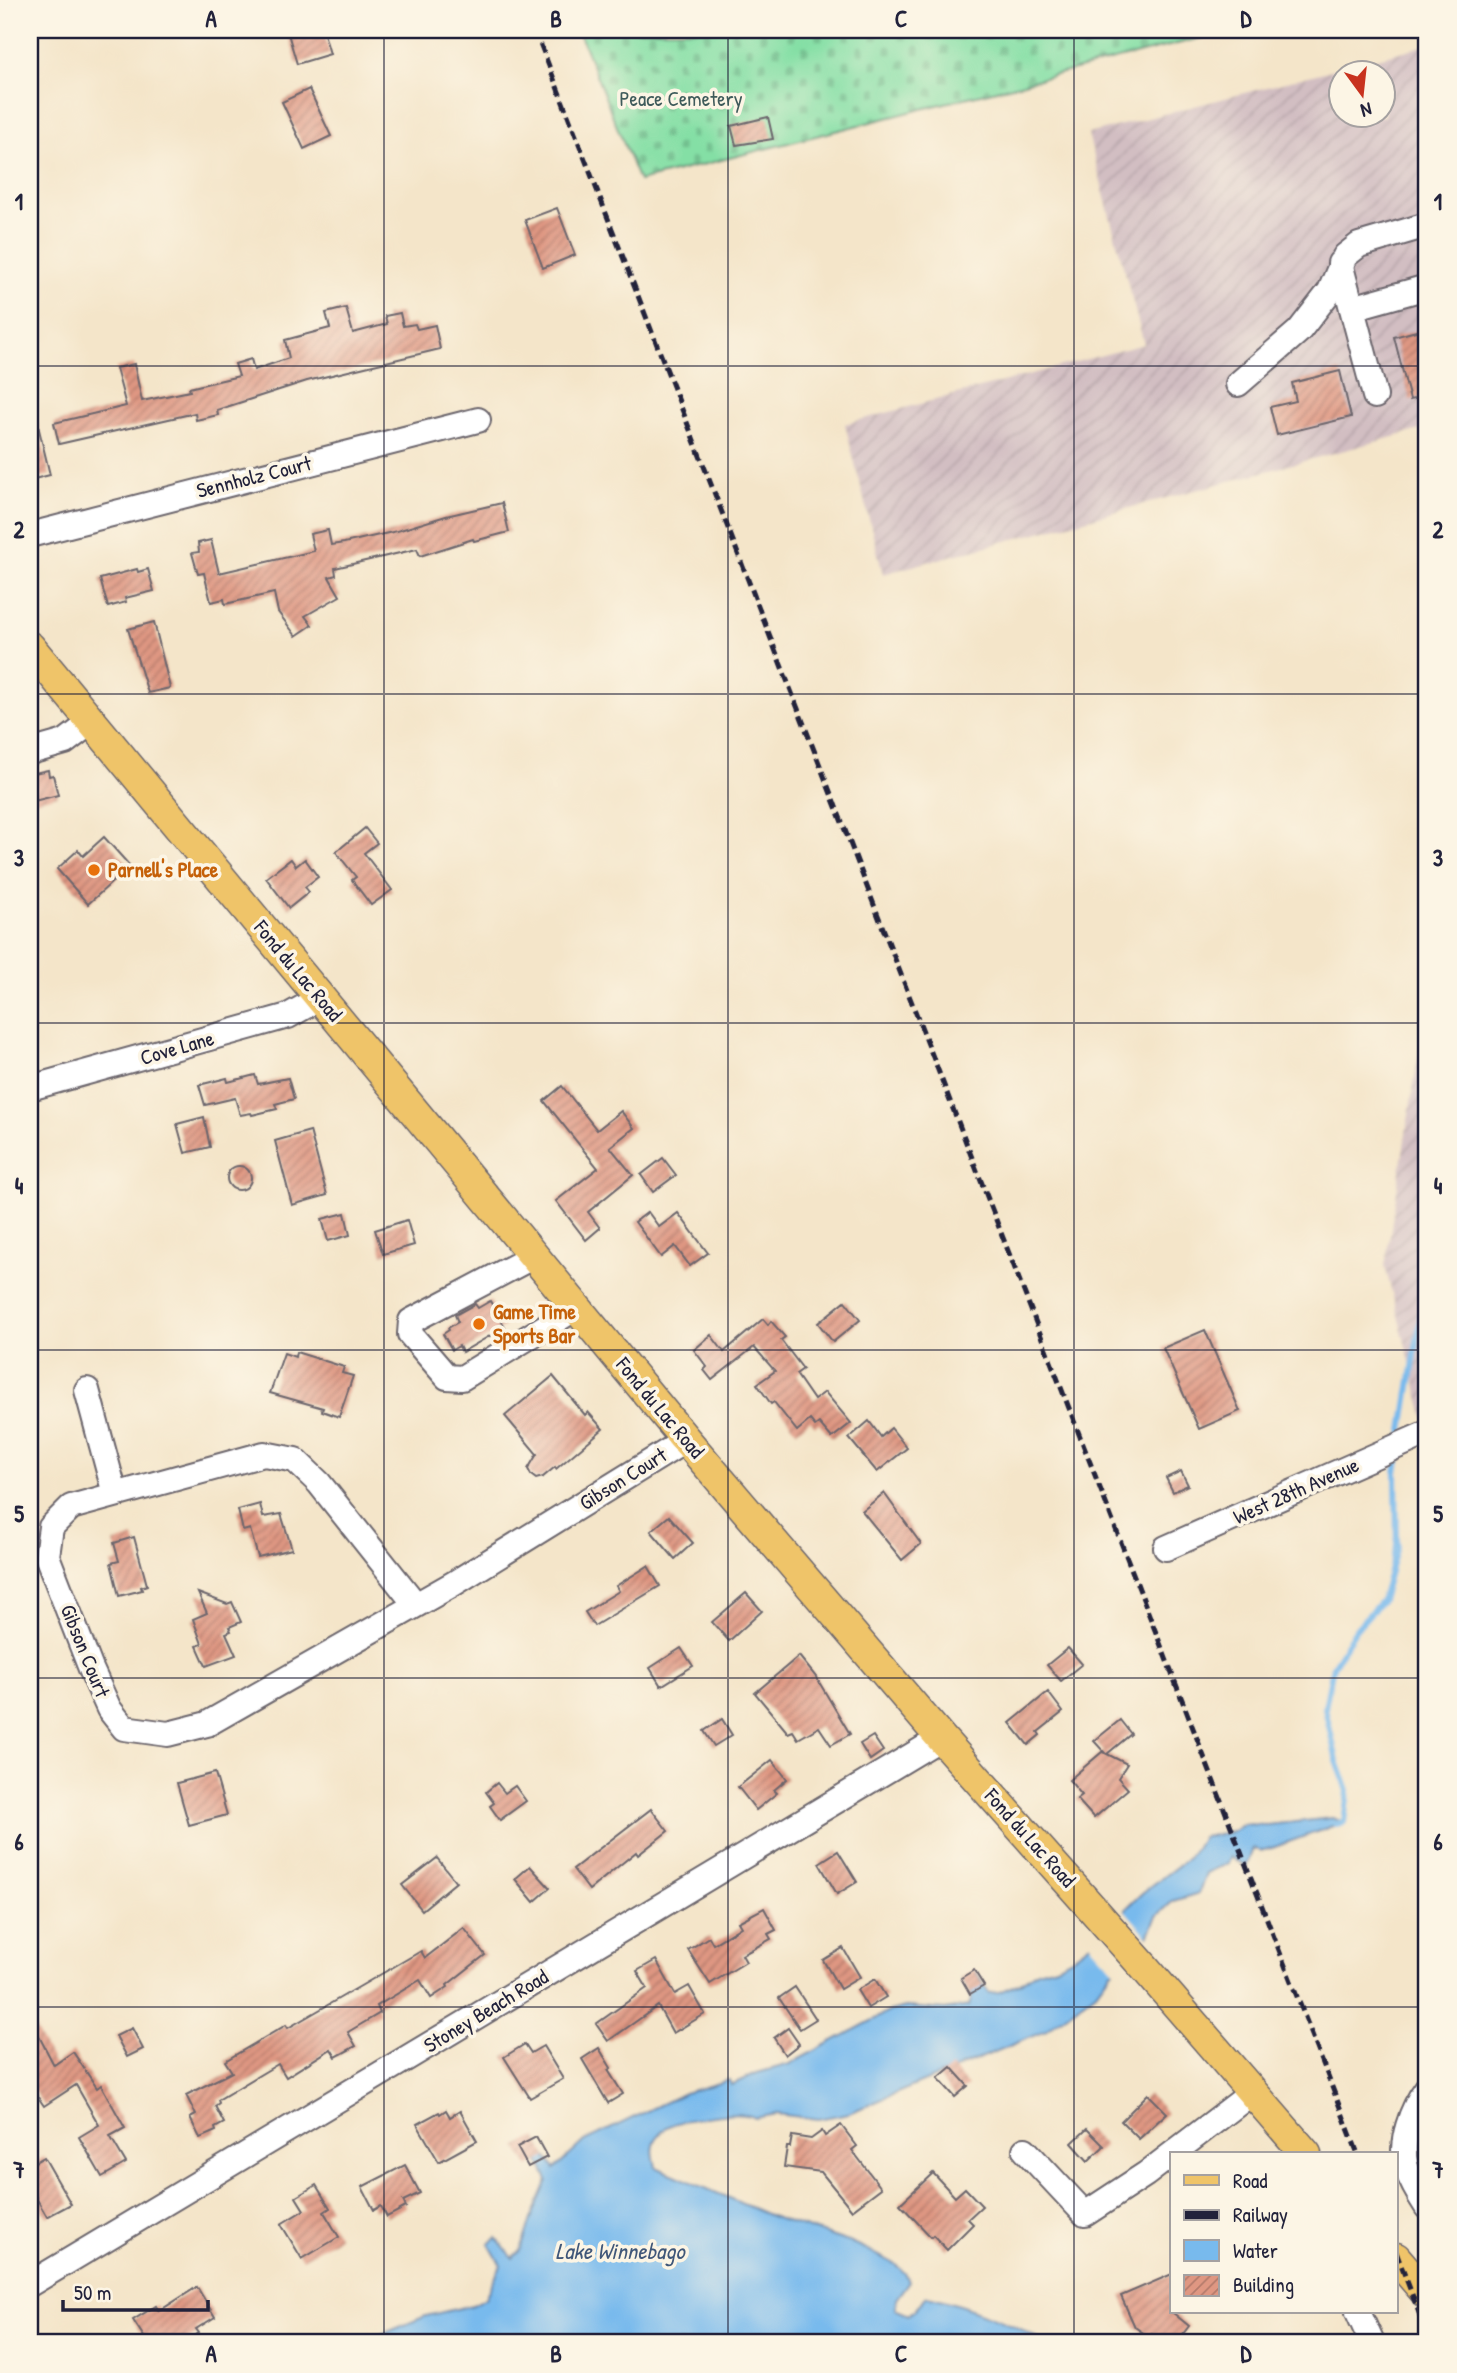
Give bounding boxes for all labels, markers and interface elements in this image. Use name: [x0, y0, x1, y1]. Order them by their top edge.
text: A: [205, 3, 217, 34]
text: B: [550, 3, 562, 34]
text: C: [895, 3, 907, 34]
text: D: [1241, 3, 1253, 34]
north arrow: [1328, 60, 1398, 130]
park label: Peace Cemetery: [619, 84, 743, 113]
text: N: [1358, 97, 1375, 124]
text: 1: [15, 186, 23, 217]
text: 1: [1434, 186, 1442, 217]
street label: Sennholz Court: [193, 448, 315, 505]
text: 2: [14, 514, 25, 545]
text: 2: [1433, 514, 1444, 545]
text: 3: [14, 842, 24, 873]
text: 3: [1433, 842, 1443, 873]
place label: Parnell's Place: [108, 855, 219, 884]
marker: Parnell's Place: [86, 862, 102, 878]
street label: Fond du Lac Road: [247, 913, 349, 1027]
street label: Cove Lane: [137, 1023, 217, 1072]
text: 4: [15, 1170, 24, 1201]
text: 4: [1434, 1170, 1443, 1201]
place label: Game Time Sports Bar: [493, 1297, 577, 1351]
marker: Game Time Sports Bar: [471, 1316, 487, 1332]
street label: Fond du Lac Road: [609, 1350, 711, 1464]
street label: Gibson Court: [573, 1440, 673, 1517]
street label: West 28th Avenue: [1228, 1450, 1363, 1531]
text: 5: [14, 1498, 24, 1529]
text: 5: [1433, 1498, 1443, 1529]
street label: Gibson Court: [54, 1600, 118, 1702]
street label: Fond du Lac Road: [978, 1781, 1083, 1893]
text: 6: [14, 1826, 24, 1857]
text: 6: [1433, 1826, 1443, 1857]
street label: Stoney Beach Road: [418, 1962, 553, 2059]
legend: [1170, 2152, 1398, 2314]
text: 7: [12, 2154, 25, 2185]
text: 7: [1431, 2154, 1444, 2185]
text: Road: [1233, 2166, 1267, 2195]
text: Railway: [1233, 2200, 1288, 2229]
water label: Lake Winnebago: [556, 2235, 686, 2267]
text: Water: [1233, 2236, 1278, 2265]
scale bar: [63, 2268, 208, 2312]
text: Building: [1233, 2270, 1294, 2299]
text: 50 m: [74, 2278, 111, 2307]
text: A: [205, 2338, 217, 2369]
text: B: [550, 2338, 562, 2369]
text: C: [895, 2338, 907, 2369]
text: D: [1241, 2338, 1253, 2369]

